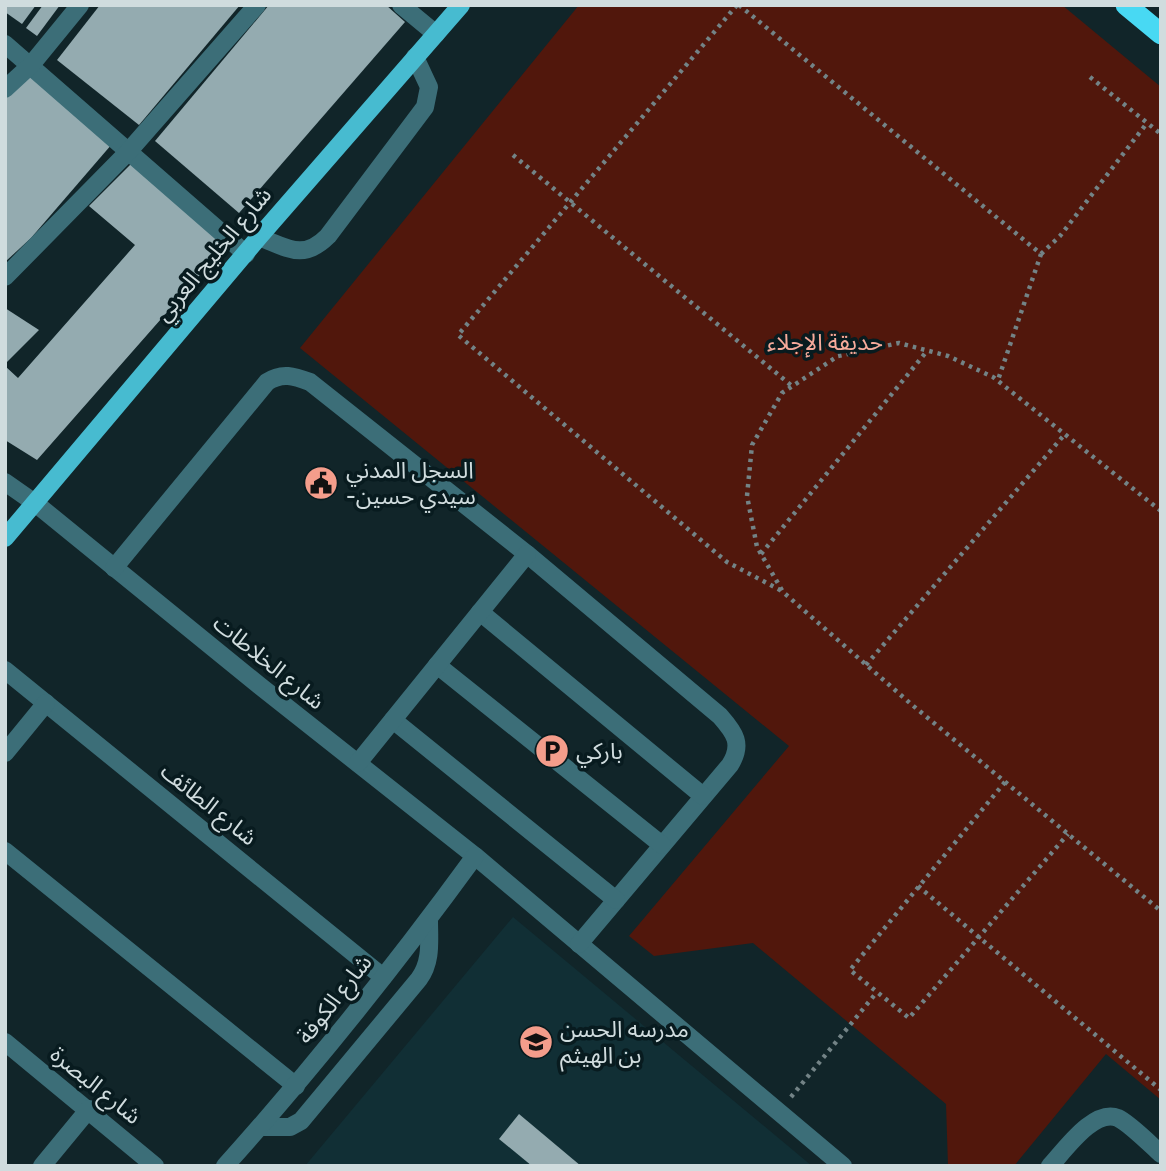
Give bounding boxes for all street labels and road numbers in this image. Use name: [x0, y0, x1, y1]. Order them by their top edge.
street label: شارع الخليج العربي: [149, 181, 280, 329]
street label: شارع الخلاطات: [206, 609, 330, 718]
street label: شارع الطائف: [153, 757, 263, 854]
street label: شارع الكوفة: [291, 949, 380, 1051]
street label: شارع البصرة: [43, 1040, 147, 1132]

